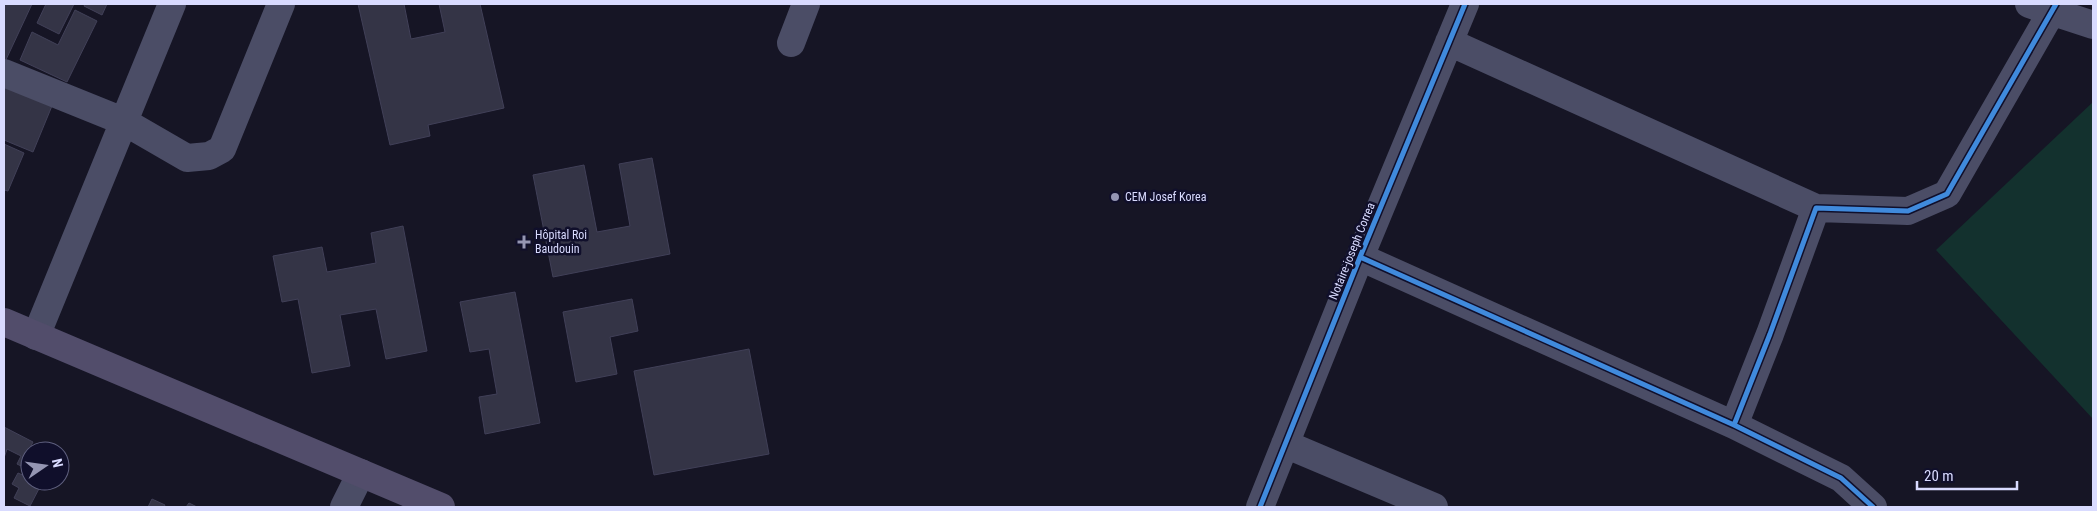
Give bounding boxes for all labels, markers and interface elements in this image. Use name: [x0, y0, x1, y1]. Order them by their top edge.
place label: CEM Josef Korea: [1125, 190, 1207, 204]
marker: CEM Josef Korea: [1109, 191, 1121, 203]
street label: Notaire-joseph Correa: [1326, 200, 1378, 302]
place label: Hôpital Roi Baudouin: [535, 228, 587, 256]
marker: Hôpital Roi Baudouin: [517, 235, 531, 249]
north arrow: [20, 441, 70, 491]
text: N: [49, 457, 66, 469]
scale bar: [1917, 458, 2017, 490]
text: 20 m: [1924, 467, 1954, 485]

